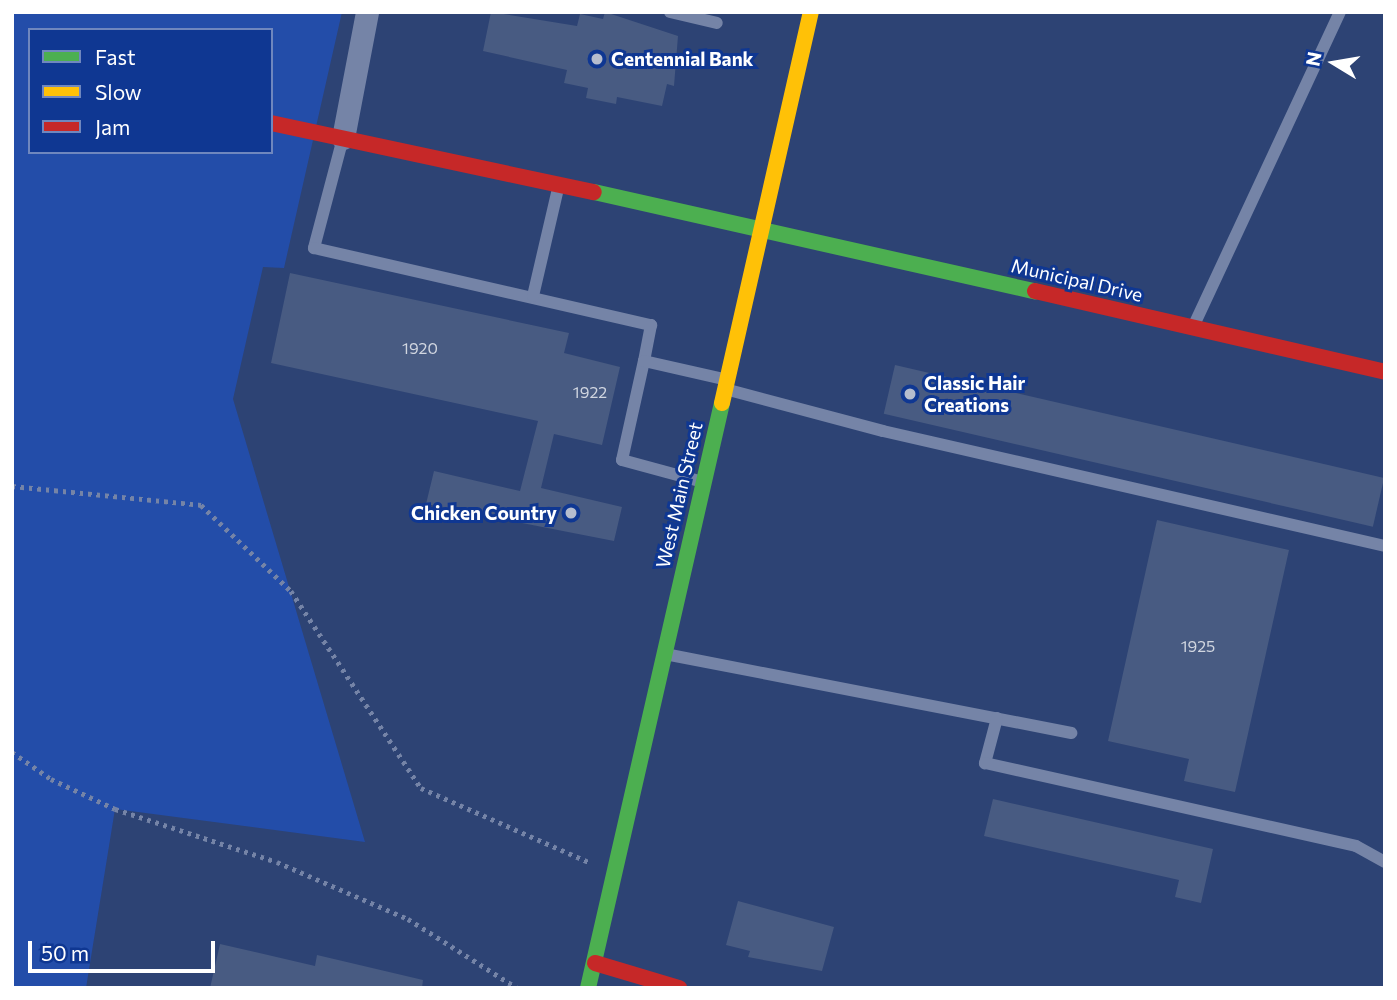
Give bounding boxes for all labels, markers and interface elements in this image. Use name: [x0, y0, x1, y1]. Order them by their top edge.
legend: [28, 28, 273, 154]
north arrow: [1299, 28, 1369, 98]
text: Fast: [95, 44, 136, 69]
place label: Centennial Bank: [611, 48, 754, 70]
text: N: [1300, 50, 1326, 68]
marker: Centennial Bank: [589, 51, 605, 67]
text: Slow: [95, 79, 142, 104]
text: Jam: [95, 114, 130, 139]
street label: Municipal Drive: [1009, 254, 1145, 306]
house number: 1920: [402, 338, 438, 358]
place label: Classic Hair Creations: [924, 372, 1025, 416]
house number: 1922: [573, 382, 607, 402]
marker: Classic Hair Creations: [902, 386, 918, 402]
street label: West Main Street: [651, 420, 707, 570]
place label: Chicken Country: [411, 502, 557, 524]
marker: Chicken Country: [563, 505, 579, 521]
house number: 1925: [1181, 636, 1215, 656]
scale bar: [32, 926, 219, 970]
text: 50 m: [41, 940, 89, 965]

